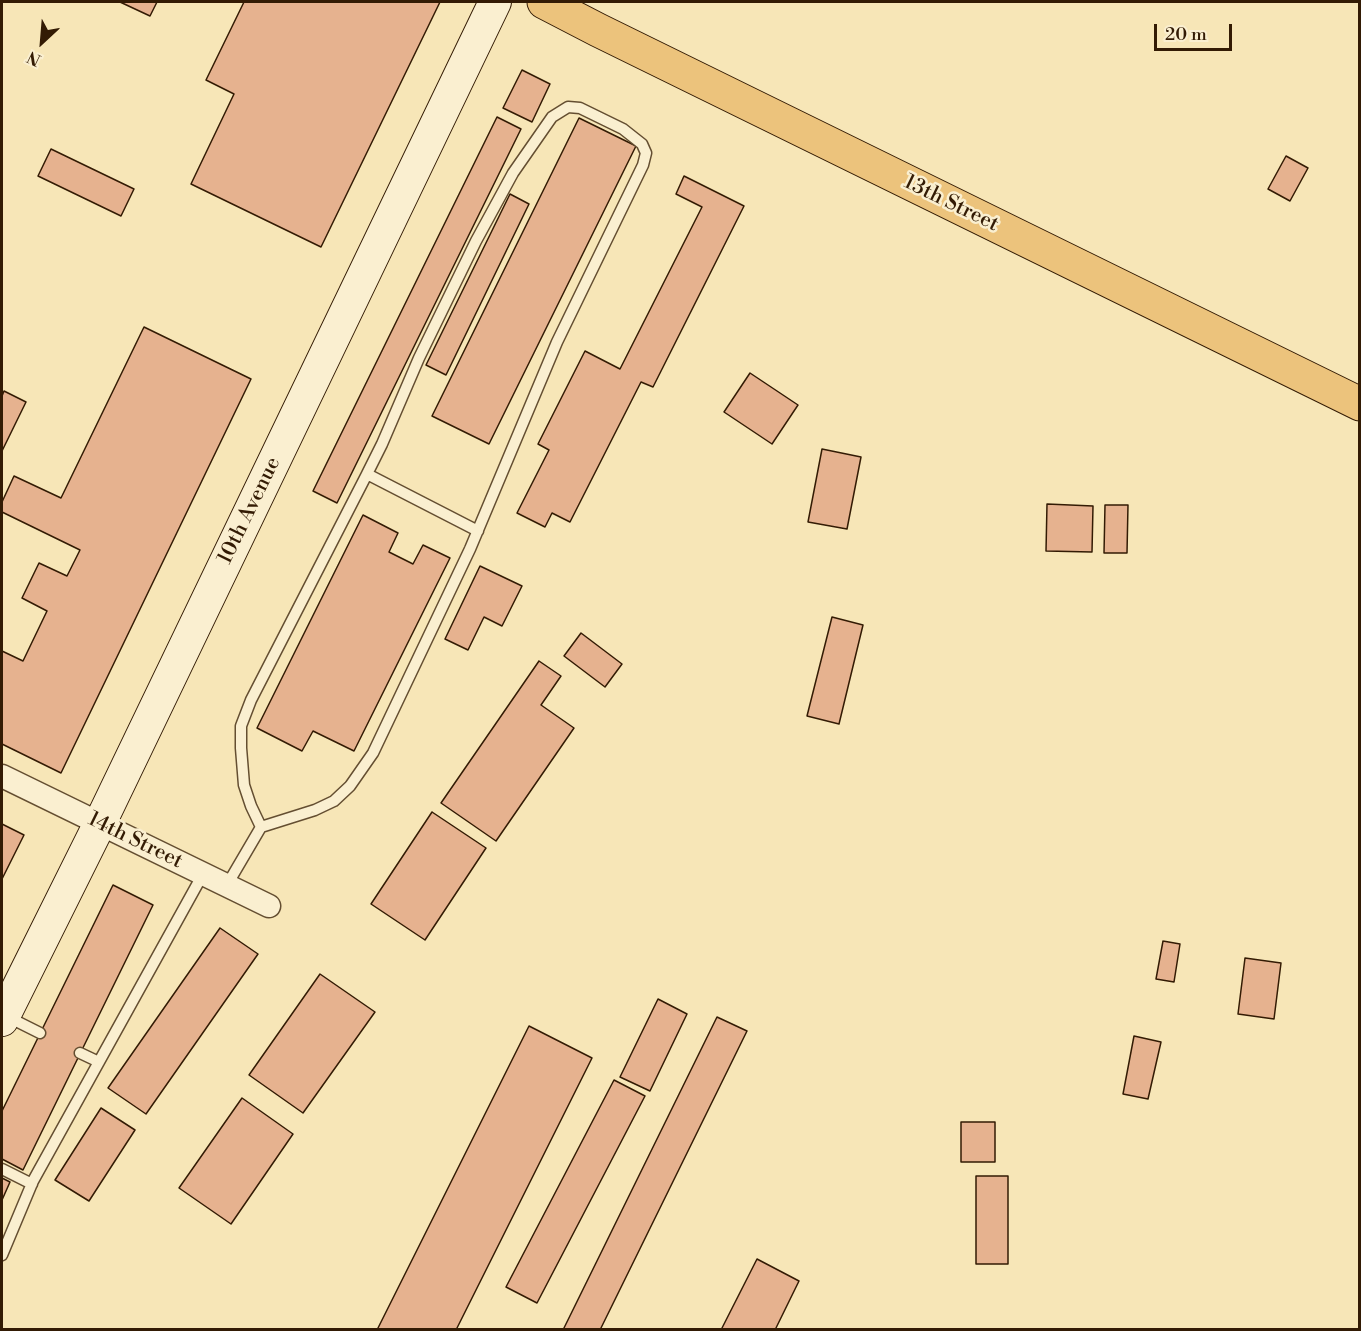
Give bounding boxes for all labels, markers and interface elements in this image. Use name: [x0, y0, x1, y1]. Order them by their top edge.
north arrow: [12, 12, 72, 72]
scale bar: [1157, 12, 1235, 50]
text: 20 m: [1165, 23, 1207, 46]
text: N: [24, 46, 44, 70]
street label: 13th Street: [900, 170, 1002, 238]
street label: 10th Avenue: [213, 453, 287, 569]
street label: 14th Street: [84, 807, 186, 875]

